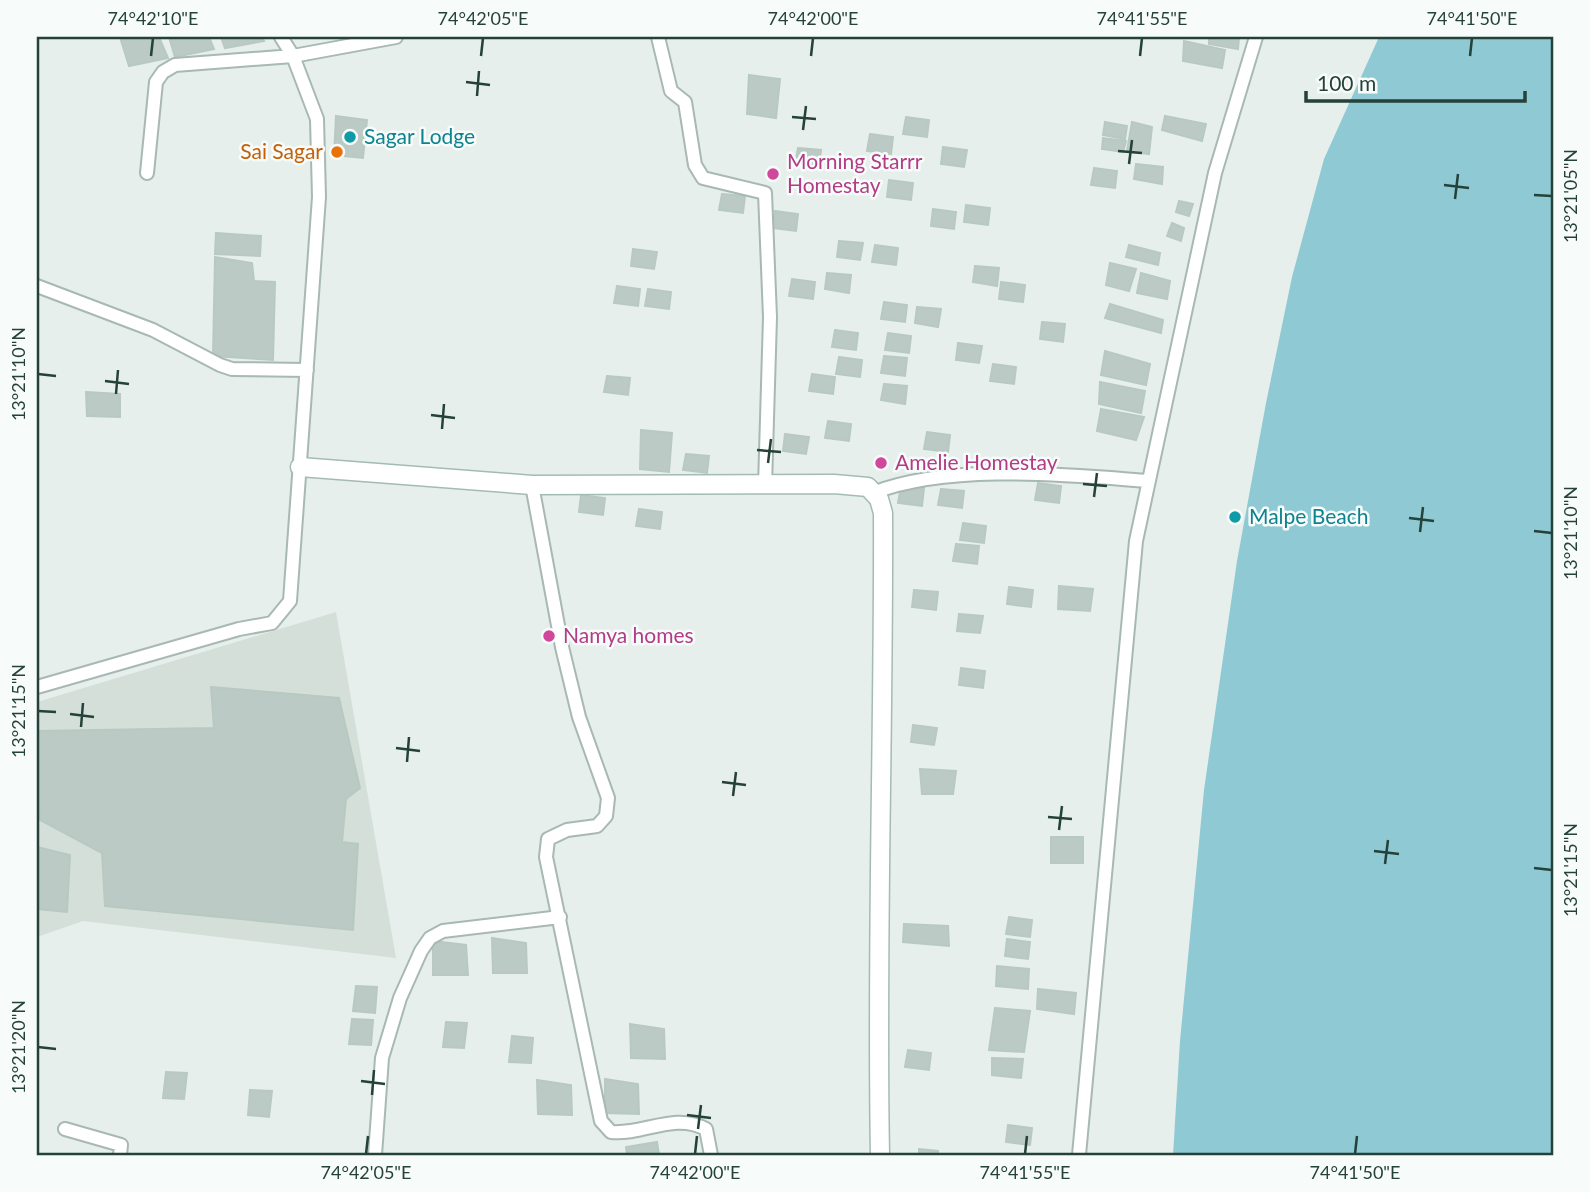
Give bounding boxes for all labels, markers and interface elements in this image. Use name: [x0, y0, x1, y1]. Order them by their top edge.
text: 74°42'10"E: [108, 7, 198, 29]
text: 74°42'05"E: [438, 7, 528, 29]
text: 74°42'00"E: [768, 7, 858, 29]
text: 74°41'55"E: [1097, 7, 1187, 29]
text: 74°41'50"E: [1427, 7, 1517, 29]
scale bar: [1306, 60, 1525, 104]
text: 100 m: [1317, 70, 1376, 95]
place label: Sagar Lodge: [364, 123, 475, 148]
marker: Sagar Lodge: [342, 129, 358, 145]
place label: Sai Sagar: [240, 138, 323, 163]
marker: Sai Sagar: [329, 144, 345, 160]
place label: Morning Starrr Homestay: [787, 148, 923, 197]
text: 13°21'05"N: [1559, 149, 1581, 243]
marker: Morning Starrr Homestay: [765, 166, 781, 182]
text: 13°21'10"N: [7, 327, 29, 421]
place label: Amelie Homestay: [895, 449, 1058, 474]
marker: Amelie Homestay: [873, 455, 889, 471]
text: 13°21'10"N: [1559, 486, 1581, 580]
place label: Malpe Beach: [1249, 503, 1369, 528]
marker: Malpe Beach: [1227, 509, 1243, 525]
place label: Namya homes: [563, 622, 694, 647]
marker: Namya homes: [541, 628, 557, 644]
text: 13°21'15"N: [7, 664, 29, 758]
text: 13°21'15"N: [1559, 823, 1581, 917]
text: 13°21'20"N: [7, 1000, 29, 1094]
text: 74°42'05"E: [321, 1161, 411, 1183]
text: 74°42'00"E: [650, 1161, 740, 1183]
text: 74°41'55"E: [980, 1161, 1070, 1183]
text: 74°41'50"E: [1310, 1161, 1400, 1183]

